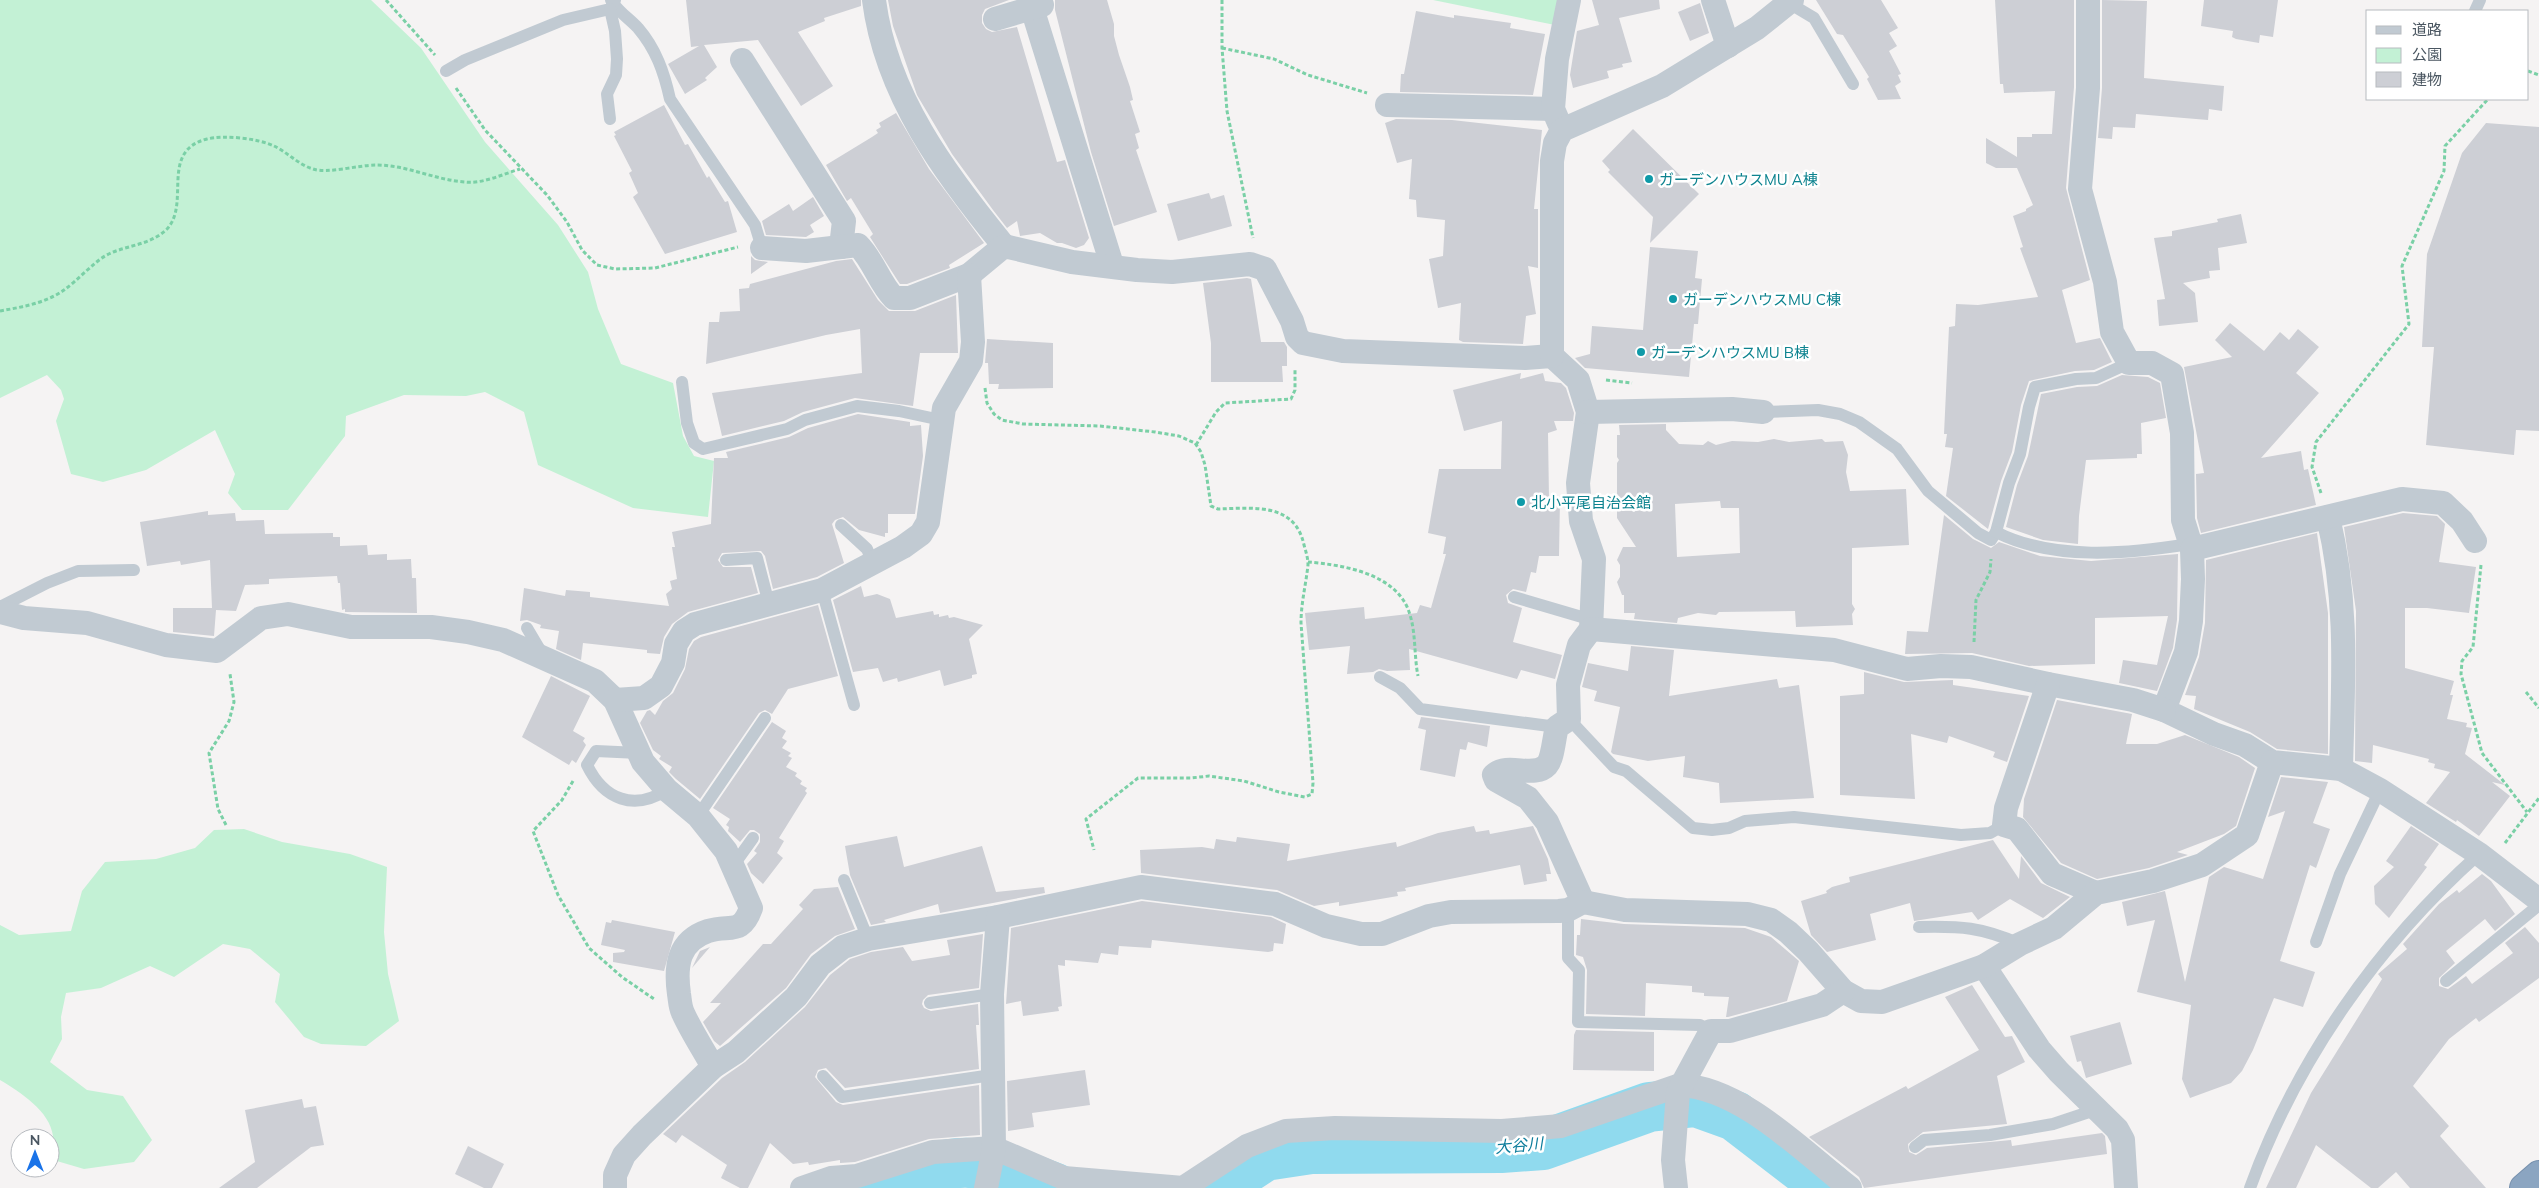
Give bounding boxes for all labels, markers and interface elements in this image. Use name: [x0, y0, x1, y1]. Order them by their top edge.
legend: [2366, 10, 2529, 100]
text: 道路: [2412, 20, 2442, 39]
text: 公園: [2412, 45, 2442, 64]
text: 建物: [2412, 70, 2442, 89]
place label: ガーデンハウスMU A棟: [1659, 170, 1818, 189]
marker: ガーデンハウスMU A棟: [1643, 173, 1655, 185]
place label: ガーデンハウスMU C棟: [1683, 290, 1841, 309]
marker: ガーデンハウスMU C棟: [1667, 293, 1679, 305]
place label: ガーデンハウスMU B棟: [1651, 343, 1809, 362]
marker: ガーデンハウスMU B棟: [1635, 346, 1647, 358]
place label: 北小平尾自治会館: [1531, 493, 1651, 512]
marker: 北小平尾自治会館: [1515, 496, 1527, 508]
north arrow: [10, 1128, 60, 1178]
text: N: [30, 1131, 40, 1149]
water label: 大谷川: [1494, 1133, 1546, 1157]

